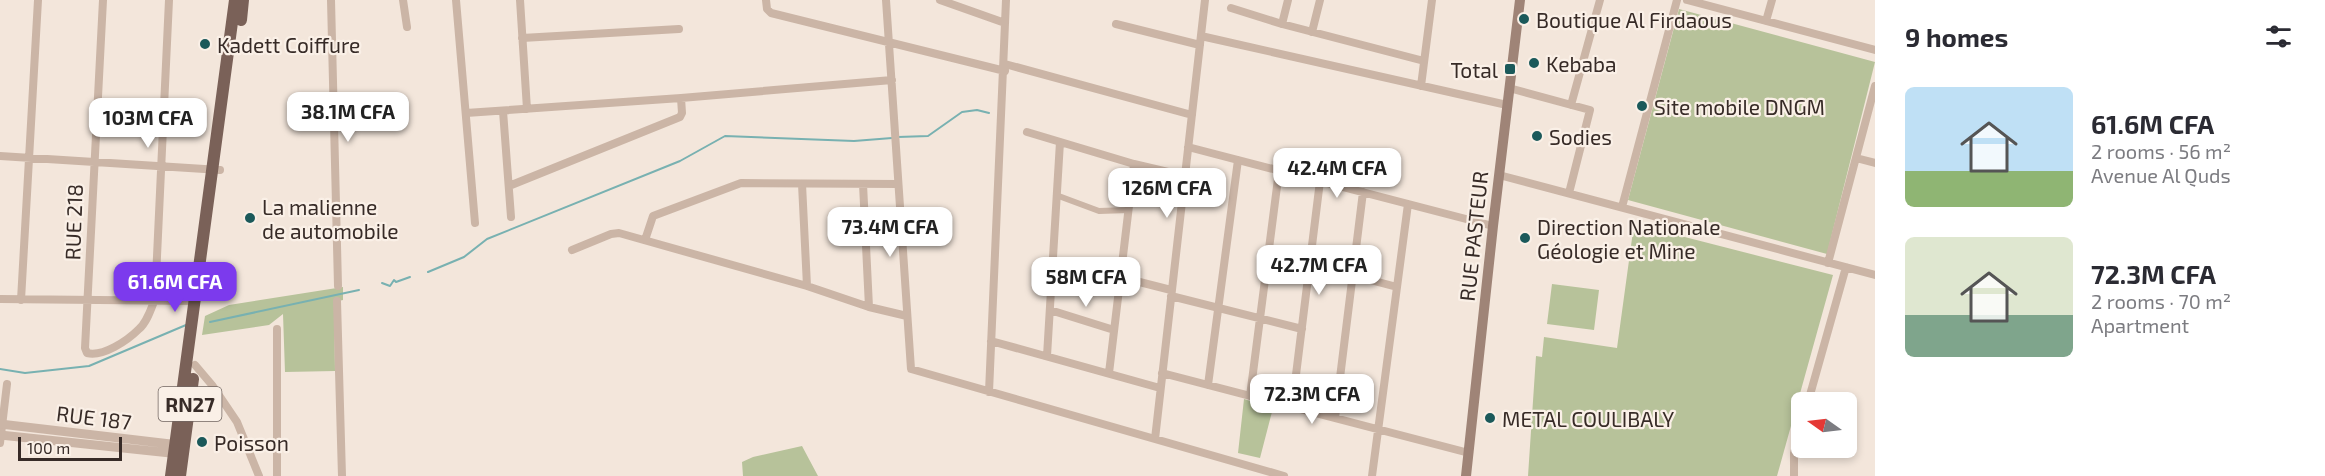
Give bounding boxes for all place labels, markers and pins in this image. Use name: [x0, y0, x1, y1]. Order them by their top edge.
place label: Boutique Al Firdaous: [1536, 7, 1732, 32]
marker: Boutique Al Firdaous: [1517, 12, 1531, 26]
place label: Kadett Coiffure: [217, 32, 360, 57]
marker: Kadett Coiffure: [198, 37, 212, 51]
place label: Kebaba: [1546, 51, 1616, 76]
marker: Kebaba: [1527, 56, 1541, 70]
place label: Total: [1450, 57, 1499, 82]
marker: Total: [1503, 62, 1517, 76]
pin: 38.1M CFA: [279, 92, 417, 143]
place label: Site mobile DNGM: [1654, 94, 1825, 119]
pin: 103M CFA: [86, 98, 210, 149]
marker: Site mobile DNGM: [1635, 99, 1649, 113]
place label: Sodies: [1549, 124, 1612, 149]
marker: Sodies: [1530, 129, 1544, 143]
pin: 42.4M CFA: [1268, 148, 1406, 199]
pin: 126M CFA: [1105, 168, 1229, 219]
place label: La malienne de automobile: [262, 194, 398, 243]
pin: 73.4M CFA: [821, 207, 959, 258]
marker: La malienne de automobile: [243, 211, 257, 225]
place label: Direction Nationale Géologie et Mine: [1537, 214, 1721, 263]
marker: Direction Nationale Géologie et Mine: [1518, 231, 1532, 245]
pin: 42.7M CFA: [1250, 245, 1388, 296]
pin: 58M CFA: [1031, 257, 1141, 308]
pin: 61.6M CFA: [106, 262, 244, 313]
pin: 72.3M CFA: [1243, 374, 1381, 425]
place label: METAL COULIBALY: [1502, 406, 1674, 431]
marker: METAL COULIBALY: [1483, 411, 1497, 425]
place label: Poisson: [214, 430, 289, 455]
marker: Poisson: [195, 435, 209, 449]

